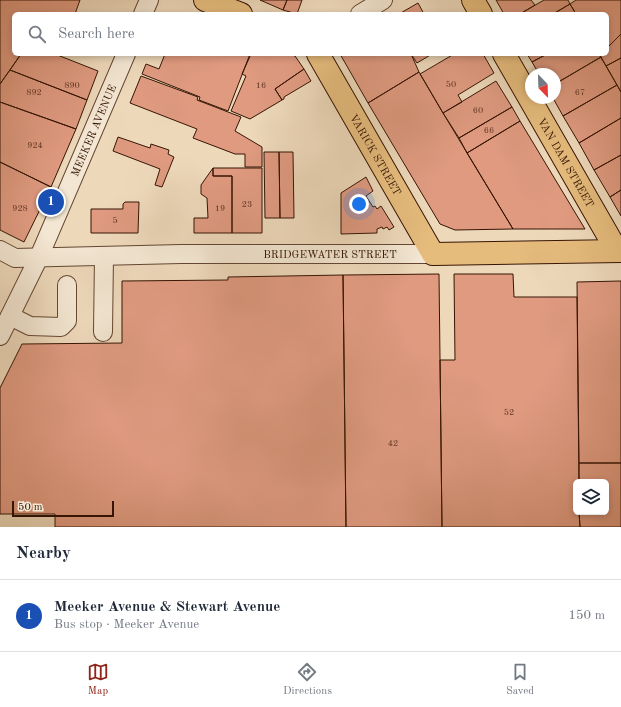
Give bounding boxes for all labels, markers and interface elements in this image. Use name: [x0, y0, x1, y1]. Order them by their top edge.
search box: [12, 12, 609, 56]
icon: search: [26, 23, 48, 45]
text: Search here: [58, 27, 135, 42]
north arrow: [525, 68, 561, 104]
house number: 50: [446, 80, 456, 89]
house number: 890: [64, 81, 80, 90]
house number: 16: [256, 81, 266, 90]
street label: MEEKER AVENUE: [70, 83, 119, 178]
house number: 892: [26, 88, 42, 97]
house number: 67: [575, 88, 585, 97]
house number: 60: [473, 106, 483, 115]
street label: VARICK STREET: [347, 113, 402, 198]
street label: VAN DAM STREET: [535, 117, 595, 210]
house number: 66: [484, 126, 494, 135]
house number: 924: [27, 141, 43, 150]
pin: 1: [38, 187, 64, 217]
your location: [349, 194, 369, 214]
house number: 23: [242, 200, 252, 209]
house number: 928: [12, 204, 28, 213]
house number: 19: [215, 204, 225, 213]
house number: 5: [112, 216, 118, 225]
street label: BRIDGEWATER STREET: [263, 250, 397, 261]
house number: 52: [504, 408, 514, 417]
house number: 42: [388, 439, 398, 448]
map controls: [573, 479, 609, 515]
button: layers: [573, 479, 609, 515]
scale bar: [12, 499, 114, 518]
text: 50 m: [18, 502, 43, 513]
text: Nearby: [16, 545, 71, 562]
text: Meeker Avenue & Stewart Avenue: [54, 600, 280, 615]
text: 1: [25, 609, 33, 622]
text: 150 m: [568, 609, 605, 622]
text: Bus stop · Meeker Avenue: [54, 618, 199, 631]
tab: Map: [87, 661, 109, 699]
tab: Directions: [283, 661, 332, 699]
tab: Saved: [506, 661, 534, 699]

